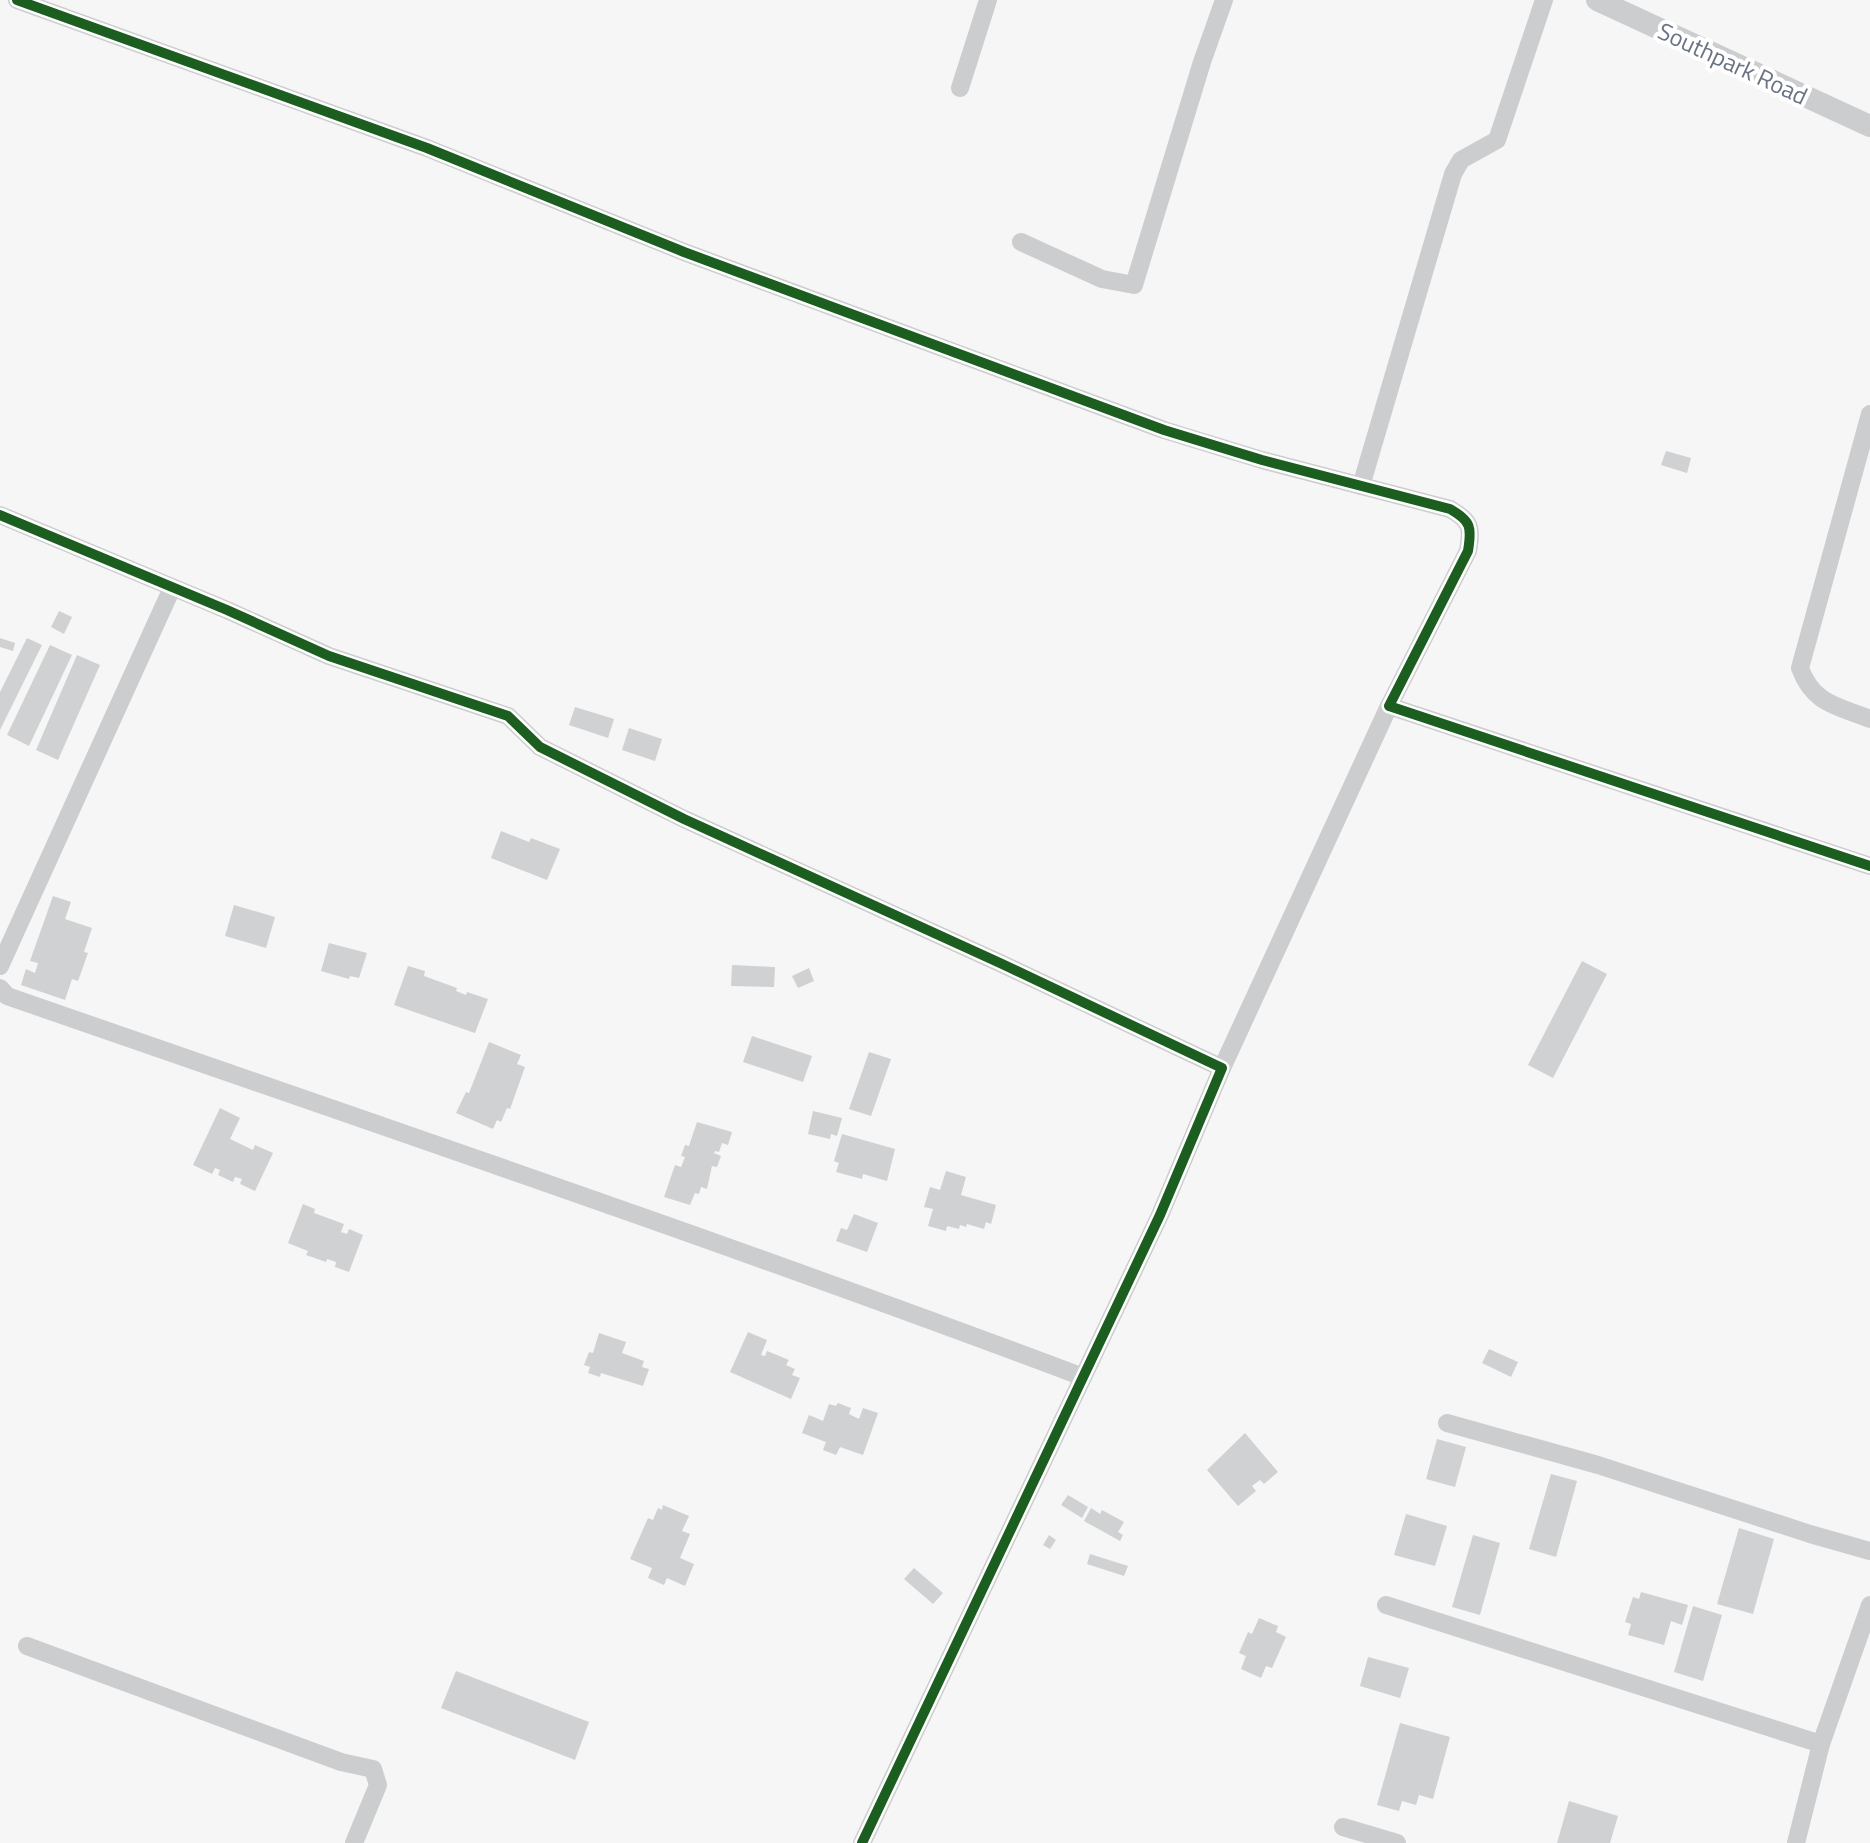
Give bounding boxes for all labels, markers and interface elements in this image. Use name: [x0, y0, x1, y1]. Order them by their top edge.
street label: Southpark Road: [1652, 13, 1814, 113]

